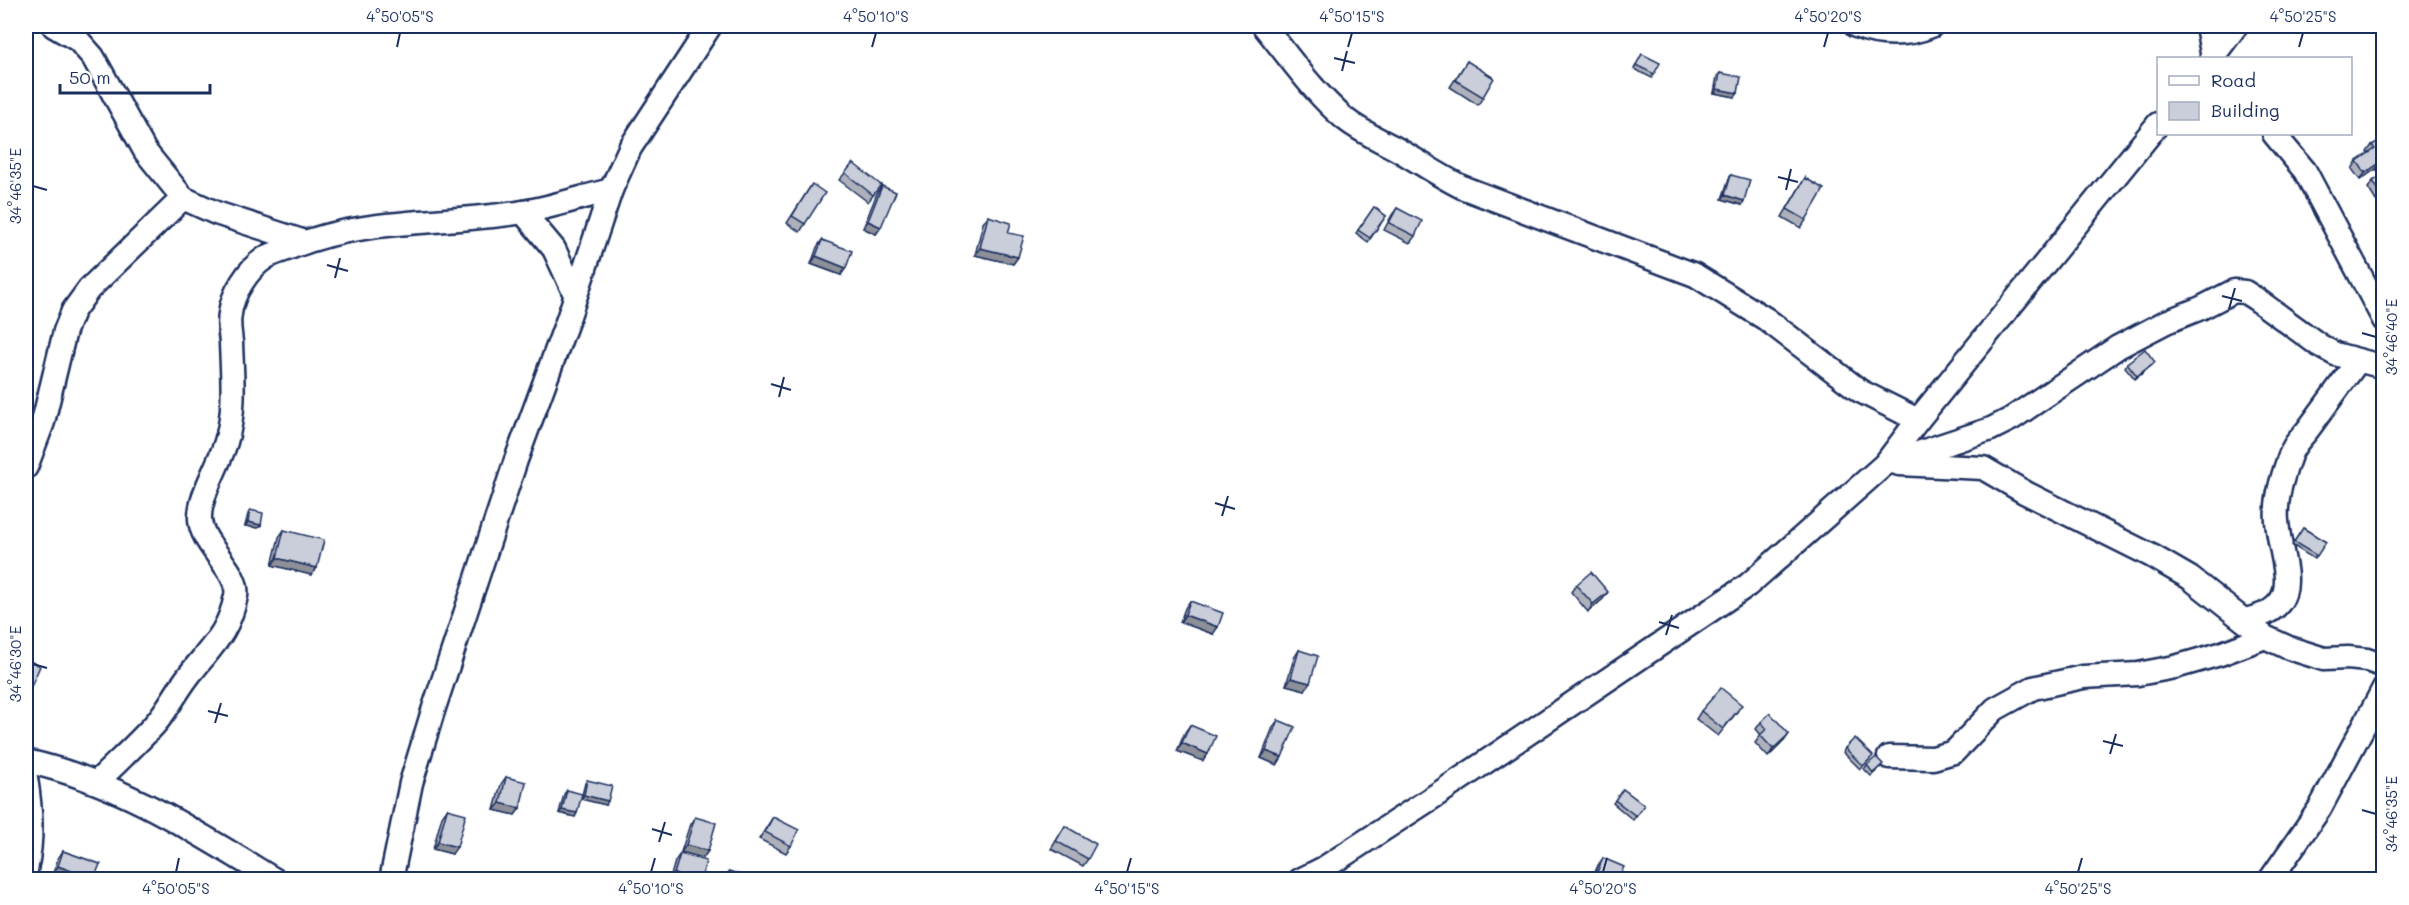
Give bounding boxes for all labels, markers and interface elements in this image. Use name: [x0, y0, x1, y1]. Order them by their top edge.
text: 4°50'05"S: [366, 6, 434, 26]
text: 4°50'10"S: [843, 6, 909, 26]
text: 4°50'15"S: [1319, 6, 1385, 26]
text: 4°50'20"S: [1794, 6, 1862, 26]
text: 4°50'25"S: [2270, 6, 2336, 26]
scale bar: [60, 57, 210, 95]
legend: [2157, 57, 2352, 135]
text: 50 m: [69, 65, 111, 89]
text: Road: [2211, 68, 2256, 92]
text: Building: [2211, 98, 2279, 122]
text: 34°46'35"E: [5, 148, 25, 224]
text: 34°46'40"E: [2381, 298, 2401, 375]
text: 34°46'30"E: [5, 625, 25, 702]
text: 34°46'35"E: [2381, 776, 2401, 852]
text: 4°50'05"S: [142, 878, 210, 898]
text: 4°50'10"S: [618, 878, 684, 898]
text: 4°50'15"S: [1094, 878, 1160, 898]
text: 4°50'20"S: [1569, 878, 1637, 898]
text: 4°50'25"S: [2045, 878, 2111, 898]

